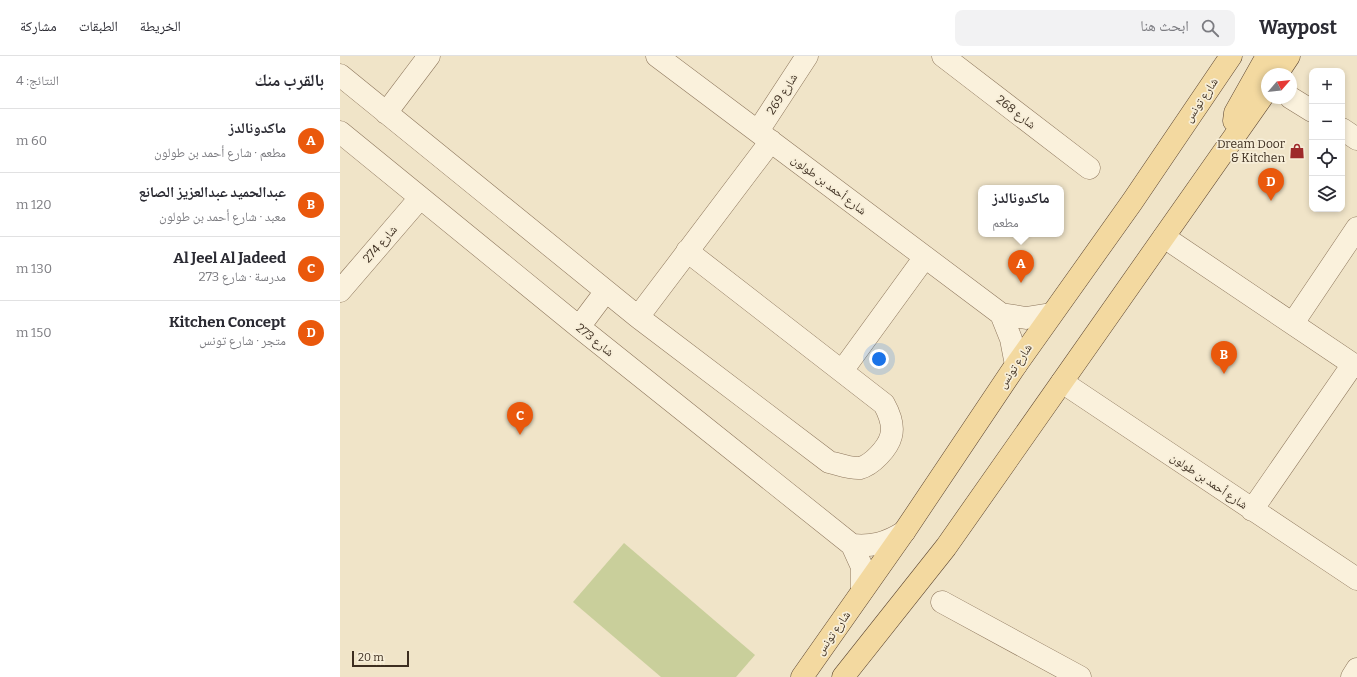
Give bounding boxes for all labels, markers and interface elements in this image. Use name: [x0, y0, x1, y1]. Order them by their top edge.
search box: [955, 10, 1235, 46]
text: Waypost: [1259, 16, 1337, 39]
text: ابحث هنا: [1140, 17, 1189, 35]
icon: search: [1199, 17, 1221, 39]
text: مشاركة: [20, 18, 57, 35]
text: الطبقات: [79, 18, 118, 35]
text: الخريطة: [140, 18, 181, 35]
north arrow: [1261, 68, 1297, 104]
map controls: [1309, 68, 1345, 212]
button: +: [1309, 68, 1345, 104]
text: بالقرب منك: [255, 70, 324, 91]
street label: شارع 269: [764, 71, 801, 118]
text: النتائج: 4: [16, 73, 59, 88]
street label: شارع تونس: [1181, 75, 1222, 125]
street label: شارع 268: [993, 92, 1039, 133]
button: −: [1309, 104, 1345, 140]
text: ماكدونالدز: [229, 119, 286, 137]
text: 60 m: [16, 133, 47, 148]
text: A: [306, 133, 316, 148]
place label: Dream Door & Kitchen: [1217, 137, 1286, 165]
button: locate: [1309, 140, 1345, 176]
shop icon: Dream Door & Kitchen: [1288, 142, 1306, 160]
text: مطعم · شارع أحمد بن طولون: [154, 145, 286, 160]
street label: شارع أحمد بن طولون: [788, 152, 869, 219]
pin: D: [1258, 168, 1284, 201]
button: layers: [1309, 176, 1345, 212]
text: عبدالحميد عبدالعزيز الصانع: [139, 183, 286, 201]
popup: [978, 185, 1064, 237]
text: ماكدونالدز: [992, 189, 1050, 207]
text: 120 m: [16, 197, 52, 212]
text: B: [307, 197, 315, 212]
text: معبد · شارع أحمد بن طولون: [159, 209, 286, 224]
text: مطعم: [992, 215, 1019, 230]
street label: شارع 274: [360, 223, 401, 266]
text: Al Jeel Al Jadeed: [173, 249, 286, 267]
pin: A: [1008, 250, 1034, 283]
text: 130 m: [16, 261, 52, 276]
text: C: [307, 261, 315, 276]
text: مدرسة · شارع 273: [199, 269, 286, 284]
text: Kitchen Concept: [169, 313, 286, 331]
street label: شارع 273: [573, 321, 617, 360]
text: 150 m: [16, 325, 52, 340]
text: D: [306, 325, 316, 340]
text: متجر · شارع تونس: [199, 333, 286, 348]
street label: شارع تونس: [995, 341, 1036, 391]
pin: B: [1211, 341, 1237, 374]
your location: [869, 349, 889, 369]
pin: C: [507, 402, 533, 435]
street label: شارع أحمد بن طولون: [1167, 450, 1250, 513]
street label: شارع تونس: [813, 608, 854, 658]
scale bar: [352, 649, 409, 668]
text: 20 m: [358, 651, 384, 664]

